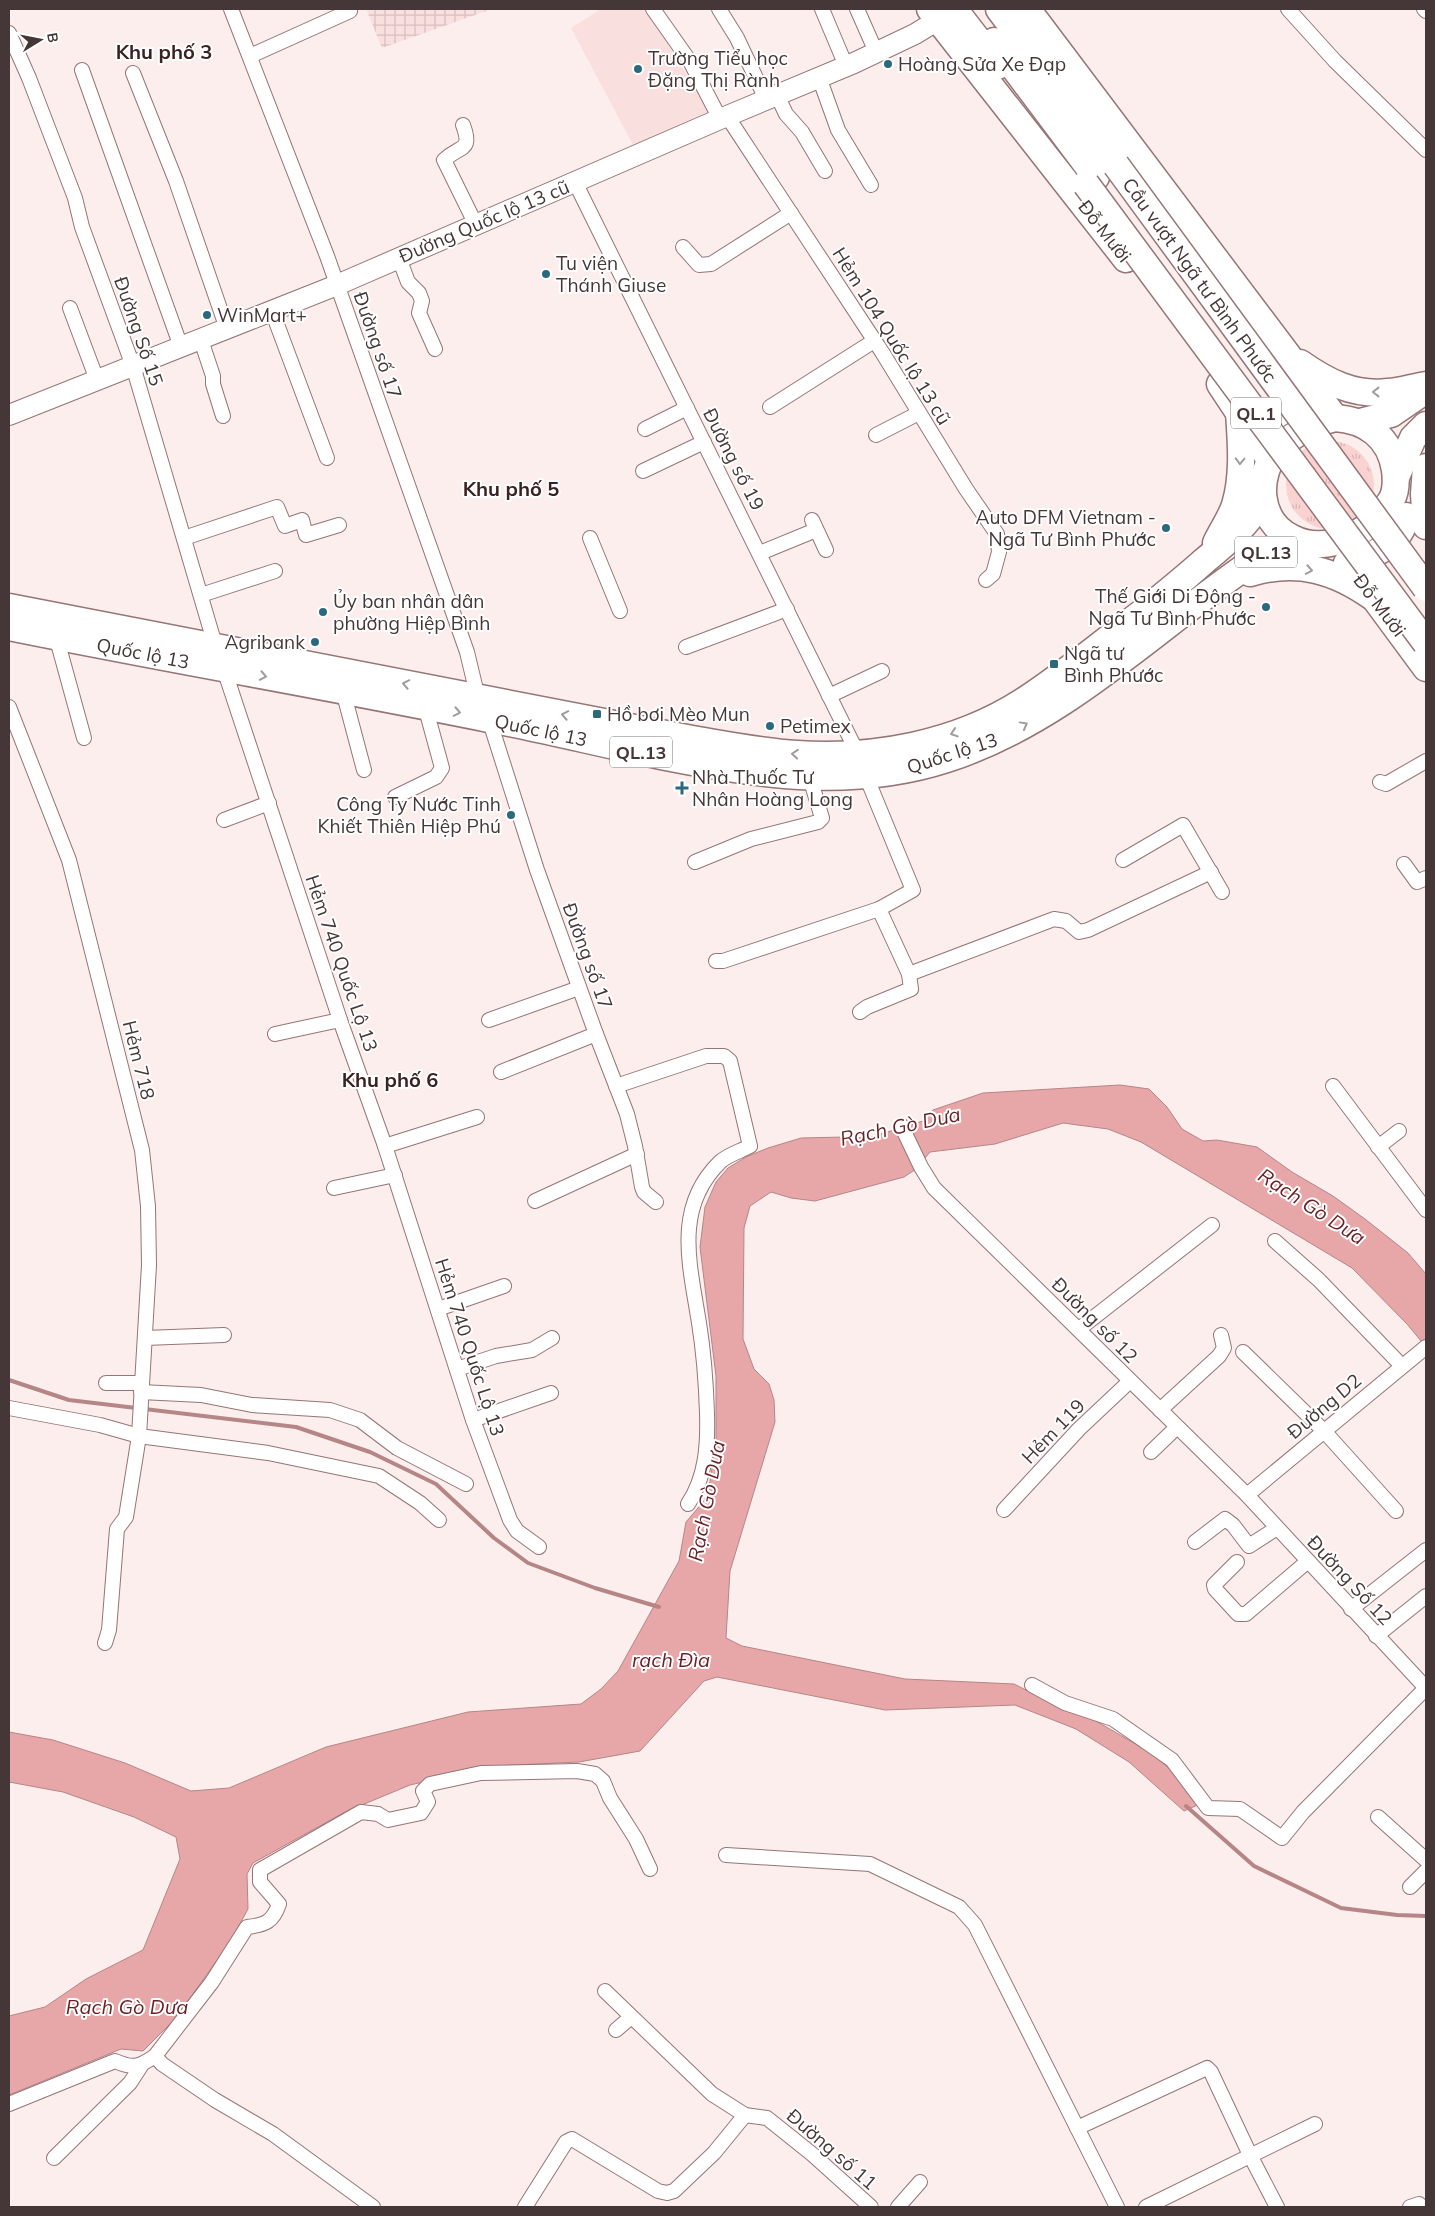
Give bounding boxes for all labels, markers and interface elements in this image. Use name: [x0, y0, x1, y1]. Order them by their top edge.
north arrow: [15, 15, 65, 65]
text: B: [43, 31, 63, 44]
district label: Khu phố 3: [116, 39, 212, 64]
place label: Trường Tiểu học Đặng Thị Rành: [648, 46, 788, 92]
place label: Hoàng Sửa Xe Đạp: [898, 52, 1066, 76]
marker: Hoàng Sửa Xe Đạp: [882, 58, 894, 70]
marker: Trường Tiểu học Đặng Thị Rành: [632, 63, 644, 75]
street label: Cầu vượt Ngã tư Bình Phước: [1117, 173, 1283, 387]
street label: Đường Quốc lộ 13 cũ: [395, 174, 573, 268]
street label: Đỗ Mười: [1073, 195, 1137, 267]
street label: Hẻm 104 Quốc lộ 13 cũ: [828, 243, 956, 429]
place label: Tu viện Thánh Giuse: [556, 251, 666, 297]
marker: Tu viện Thánh Giuse: [540, 268, 552, 280]
street label: Đường Số 15: [109, 273, 169, 389]
street label: Đường số 17: [348, 288, 408, 402]
place label: WinMart+: [217, 303, 307, 327]
marker: WinMart+: [201, 309, 213, 321]
one-way arrow: [1372, 387, 1380, 397]
road number: QL.1: [1231, 398, 1281, 428]
street label: Đường số 19: [698, 404, 770, 514]
one-way arrow: [1235, 457, 1246, 465]
district label: Khu phố 5: [463, 476, 559, 501]
place label: Auto DFM Vietnam - Ngã Tư Bình Phước: [976, 505, 1156, 551]
marker: Auto DFM Vietnam - Ngã Tư Bình Phước: [1160, 522, 1172, 534]
road number: QL.13: [1235, 536, 1297, 568]
one-way arrow: [1305, 564, 1313, 574]
street label: Đỗ Mười: [1349, 569, 1411, 641]
place label: Thế Giới Di Động - Ngã Tư Bình Phước: [1089, 584, 1256, 630]
place label: Ủy ban nhân dân phường Hiệp Bình: [333, 589, 490, 635]
marker: Thế Giới Di Động - Ngã Tư Bình Phước: [1260, 601, 1272, 613]
marker: Ủy ban nhân dân phường Hiệp Bình: [317, 606, 329, 618]
place label: Agribank: [225, 630, 305, 654]
street label: Quốc lộ 13: [95, 632, 191, 674]
marker: Agribank: [309, 636, 321, 648]
place label: Ngã tư Bình Phước: [1064, 641, 1163, 687]
marker: Ngã tư Bình Phước: [1048, 658, 1060, 670]
one-way arrow: [258, 671, 267, 681]
one-way arrow: [402, 679, 410, 690]
place label: Hồ bơi Mèo Mun: [607, 702, 750, 726]
one-way arrow: [452, 707, 461, 717]
street label: Quốc lộ 13: [493, 708, 589, 752]
marker: Hồ bơi Mèo Mun: [591, 708, 603, 720]
one-way arrow: [561, 710, 570, 721]
place label: Petimex: [780, 714, 851, 738]
marker: Petimex: [764, 720, 776, 732]
one-way arrow: [1018, 722, 1027, 732]
street label: Quốc lộ 13: [904, 727, 1000, 779]
one-way arrow: [951, 728, 959, 738]
road number: QL.13: [610, 736, 672, 768]
one-way arrow: [790, 749, 798, 760]
place label: Nhà Thuốc Tư Nhân Hoàng Long: [692, 765, 853, 811]
marker: Nhà Thuốc Tư Nhân Hoàng Long: [676, 782, 688, 794]
place label: Công Ty Nước Tinh Khiết Thiên Hiệp Phú: [318, 792, 501, 838]
marker: Công Ty Nước Tinh Khiết Thiên Hiệp Phú: [505, 809, 517, 821]
street label: Hẻm 740 Quốc Lộ 13: [300, 871, 384, 1055]
street label: Đường số 17: [558, 899, 618, 1013]
street label: Hẻm 718: [118, 1018, 160, 1102]
district label: Khu phố 6: [342, 1067, 438, 1092]
water label: Rạch Gò Dưa: [838, 1101, 962, 1151]
water label: Rạch Gò Dưa: [1254, 1162, 1370, 1250]
street label: Hẻm 740 Quốc Lộ 13: [430, 1255, 510, 1439]
street label: Đường số 12: [1047, 1272, 1143, 1368]
street label: Đường D2: [1282, 1368, 1366, 1444]
street label: Hẻm 119: [1016, 1394, 1090, 1468]
water label: Rạch Gò Dưa: [682, 1439, 730, 1563]
street label: Đường Số 12: [1302, 1530, 1398, 1630]
water label: rạch Đìa: [632, 1647, 710, 1672]
water label: Rạch Gò Dưa: [66, 1994, 188, 2019]
street label: Đường số 11: [782, 2103, 882, 2195]

